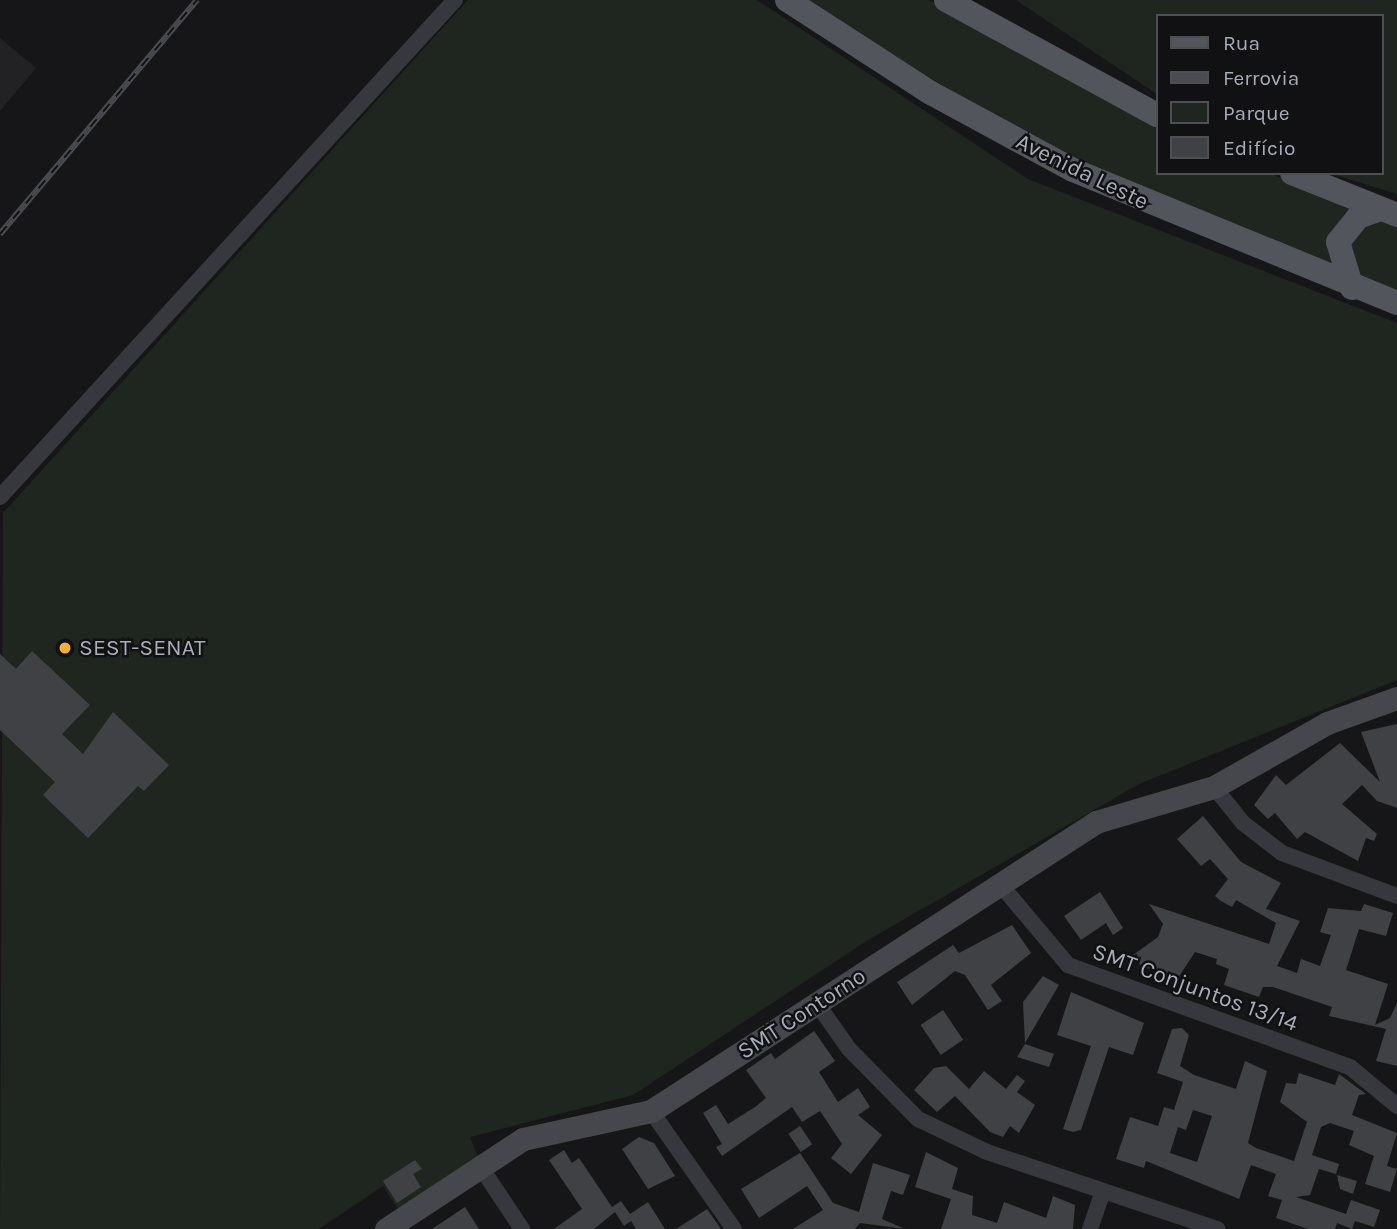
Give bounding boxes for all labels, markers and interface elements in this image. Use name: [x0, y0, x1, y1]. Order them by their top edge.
legend: [1156, 14, 1383, 175]
text: Rua: [1223, 31, 1260, 55]
text: Ferrovia: [1223, 66, 1299, 90]
text: Parque: [1223, 101, 1290, 125]
street label: Avenida Leste: [1011, 128, 1153, 216]
text: Edifício: [1223, 136, 1296, 160]
place label: SEST-SENAT: [79, 634, 206, 662]
marker: SEST-SENAT: [57, 640, 73, 656]
street label: SMT Conjuntos 13/14: [1089, 938, 1301, 1038]
street label: SMT Contorno: [733, 962, 871, 1066]

